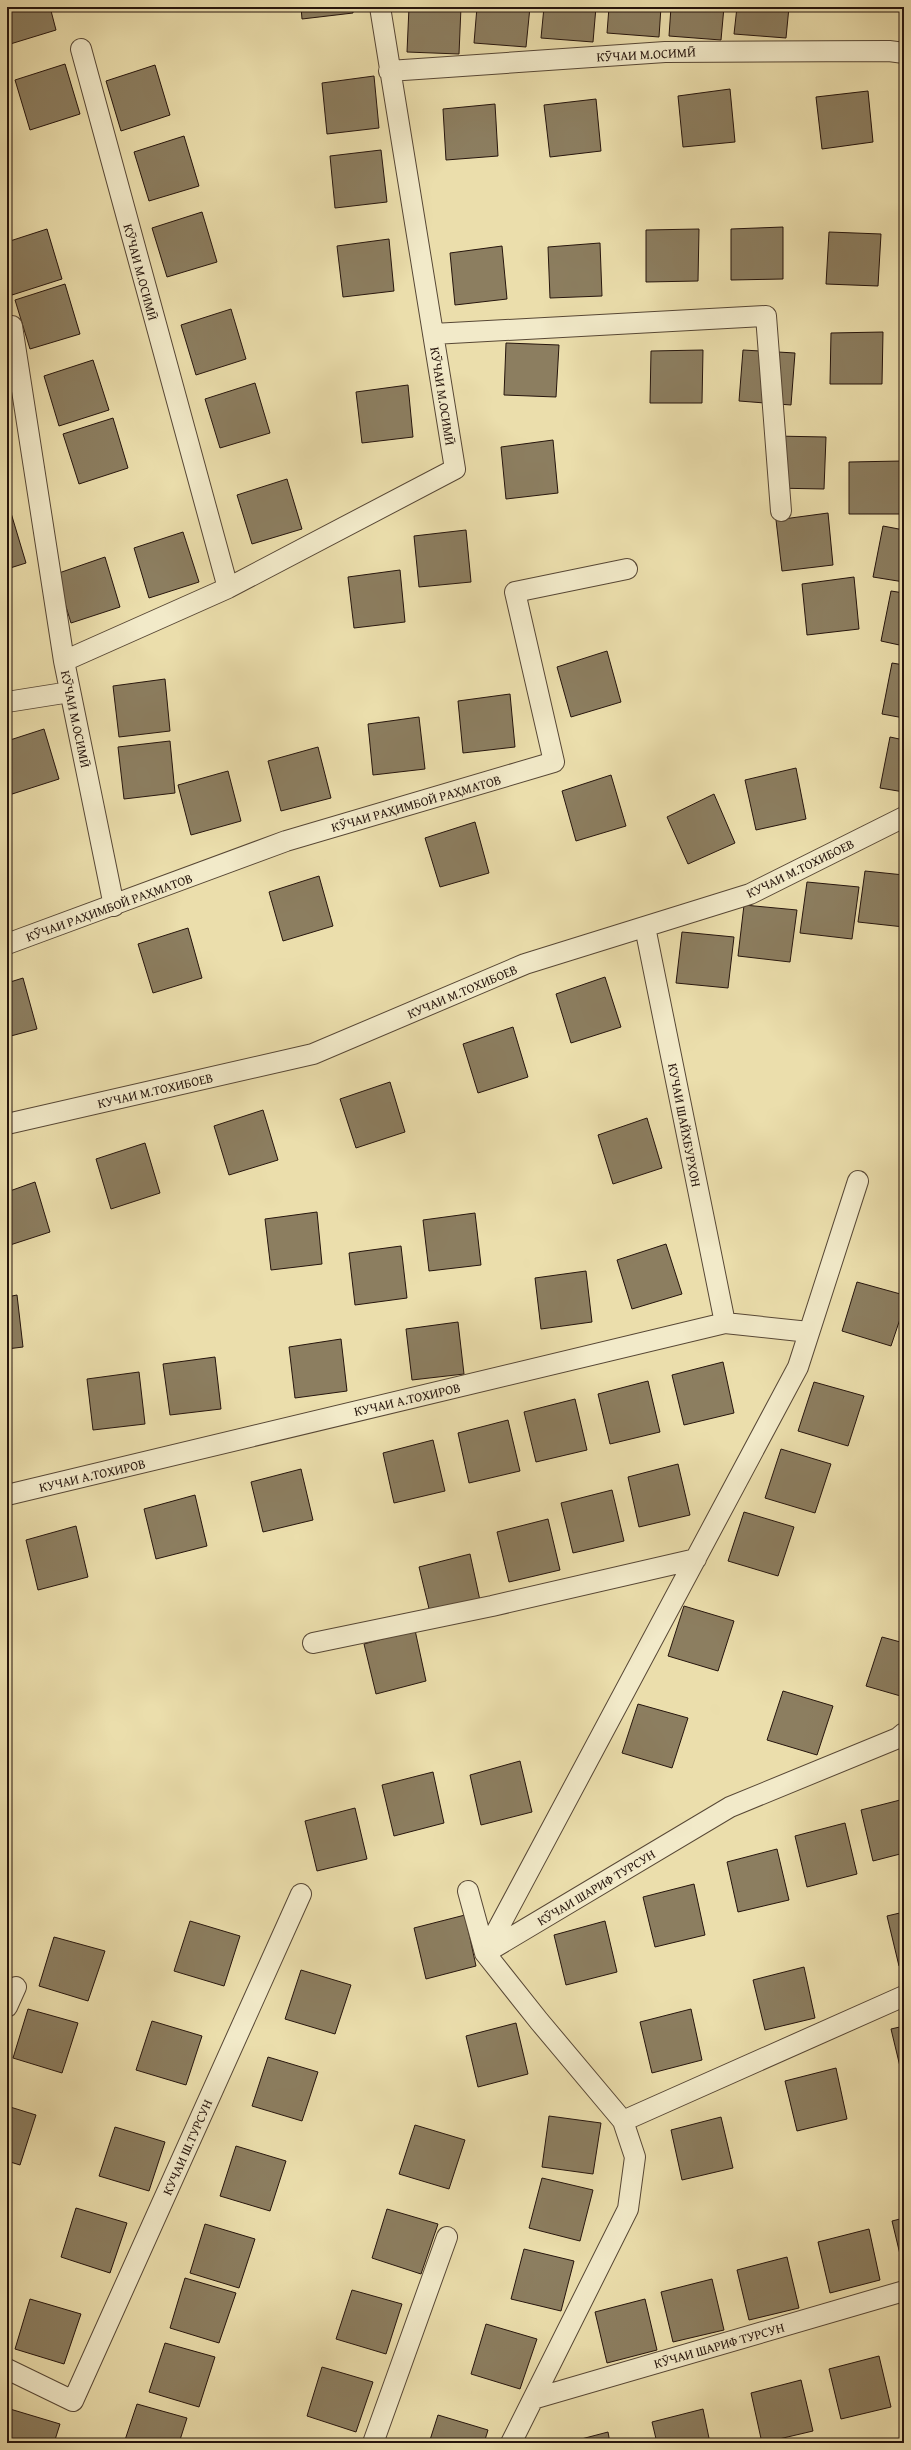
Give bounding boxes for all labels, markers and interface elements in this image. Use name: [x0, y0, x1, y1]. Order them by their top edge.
street label: КӮЧАИ М.ОСИМӢ: [596, 42, 696, 67]
street label: КӮЧАИ М.ОСИМӢ: [118, 222, 163, 323]
street label: КӮЧАИ М.ОСИМӢ: [425, 346, 460, 447]
street label: КӮЧАИ М.ОСИМӢ: [56, 669, 95, 770]
street label: КӮЧАИ РАҲИМБОЙ РАҲМАТОВ: [329, 770, 503, 837]
street label: КУЧАИ М.ТОХИБОЕВ: [743, 834, 857, 903]
street label: КӮЧАИ РАҲИМБОЙ РАҲМАТОВ: [23, 868, 195, 946]
street label: КУЧАИ М.ТОХИБОЕВ: [404, 960, 520, 1023]
street label: КУЧАИ ШАЙХБУРХОН: [663, 1062, 706, 1189]
street label: КУЧАИ М.ТОХИБОЕВ: [96, 1068, 215, 1113]
street label: КУЧАИ А.ТОХИРОВ: [352, 1378, 462, 1421]
street label: КУЧАИ А.ТОХИРОВ: [37, 1454, 147, 1497]
street label: КӮЧАИ ШАРИФ ТУРСУН: [534, 1844, 659, 1930]
street label: КУЧАИ Ш.ТУРСУН: [158, 2096, 217, 2198]
street label: КӮЧАИ ШАРИФ ТУРСУН: [652, 2318, 787, 2373]

